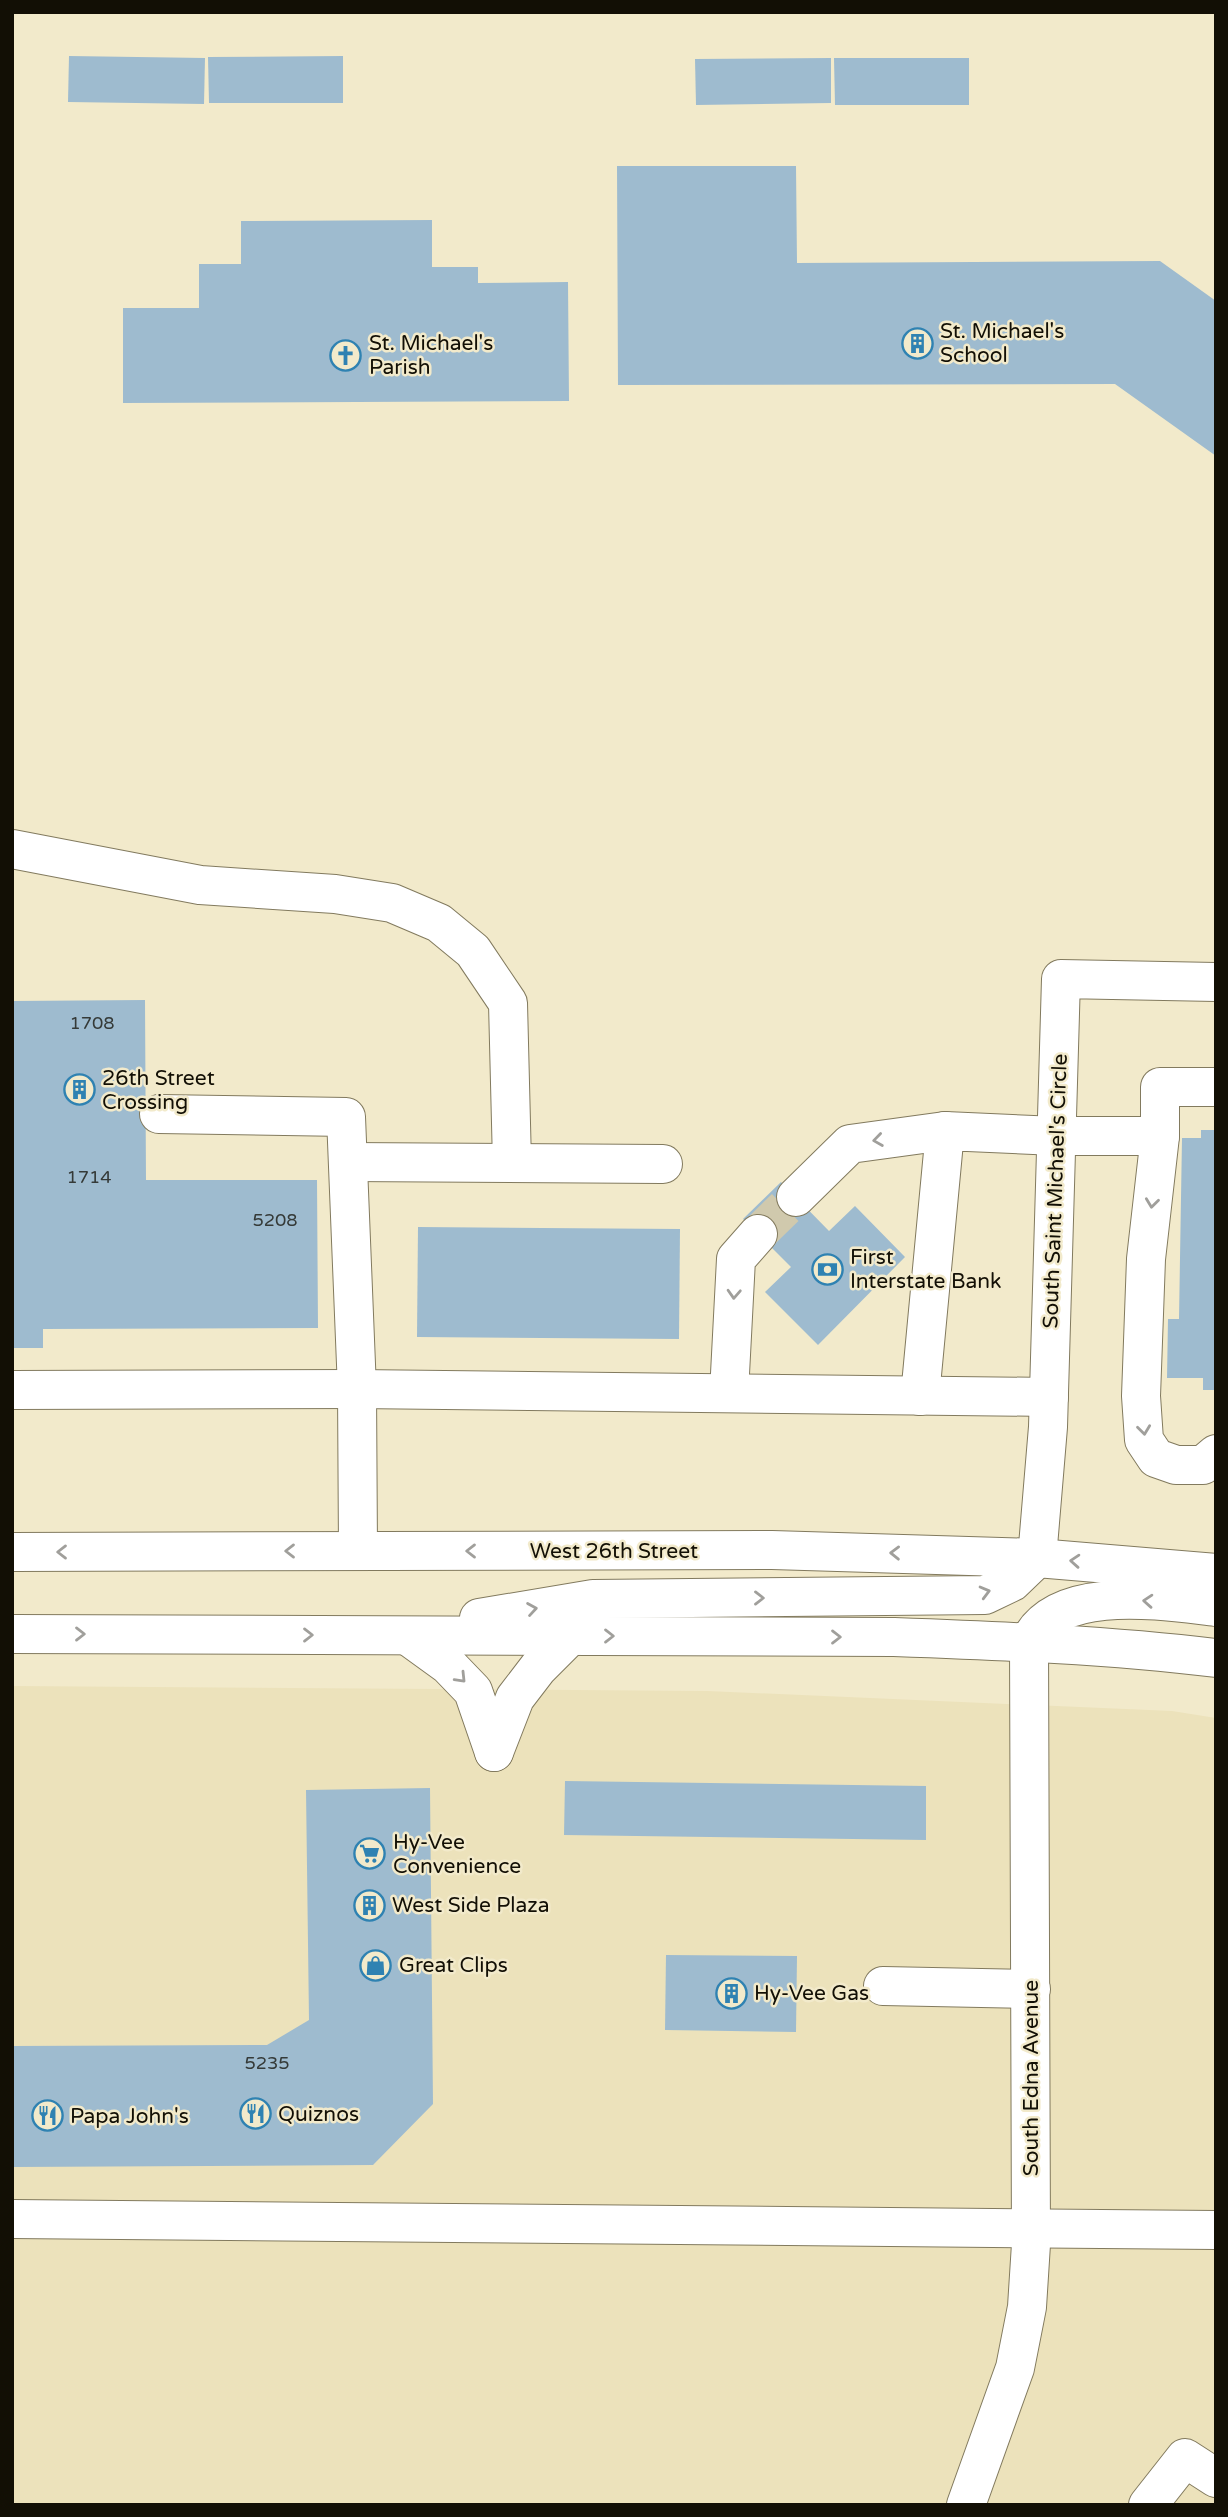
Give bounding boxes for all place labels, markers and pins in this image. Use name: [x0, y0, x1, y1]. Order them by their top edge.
place label: St. Michael's School: [940, 319, 1064, 368]
building icon: St. Michael's School: [900, 326, 934, 360]
place label: St. Michael's Parish: [369, 331, 493, 380]
church icon: St. Michael's Parish: [329, 338, 363, 372]
place label: 26th Street Crossing: [102, 1066, 215, 1115]
building icon: 26th Street Crossing: [62, 1073, 96, 1107]
place label: First Interstate Bank: [850, 1245, 1002, 1294]
bank icon: First Interstate Bank: [810, 1252, 844, 1286]
place label: Hy-Vee Convenience: [393, 1830, 521, 1879]
supermarket icon: Hy-Vee Convenience: [353, 1837, 387, 1871]
building icon: West Side Plaza: [352, 1888, 386, 1922]
place label: West Side Plaza: [392, 1893, 550, 1918]
shop icon: Great Clips: [359, 1948, 393, 1982]
place label: Great Clips: [399, 1953, 508, 1978]
building icon: Hy-Vee Gas: [714, 1976, 748, 2010]
place label: Hy-Vee Gas: [754, 1981, 869, 2006]
restaurant icon: Quiznos: [238, 2097, 272, 2131]
restaurant icon: Papa John's: [30, 2099, 64, 2133]
place label: Quiznos: [278, 2102, 359, 2127]
place label: Papa John's: [70, 2104, 189, 2129]

